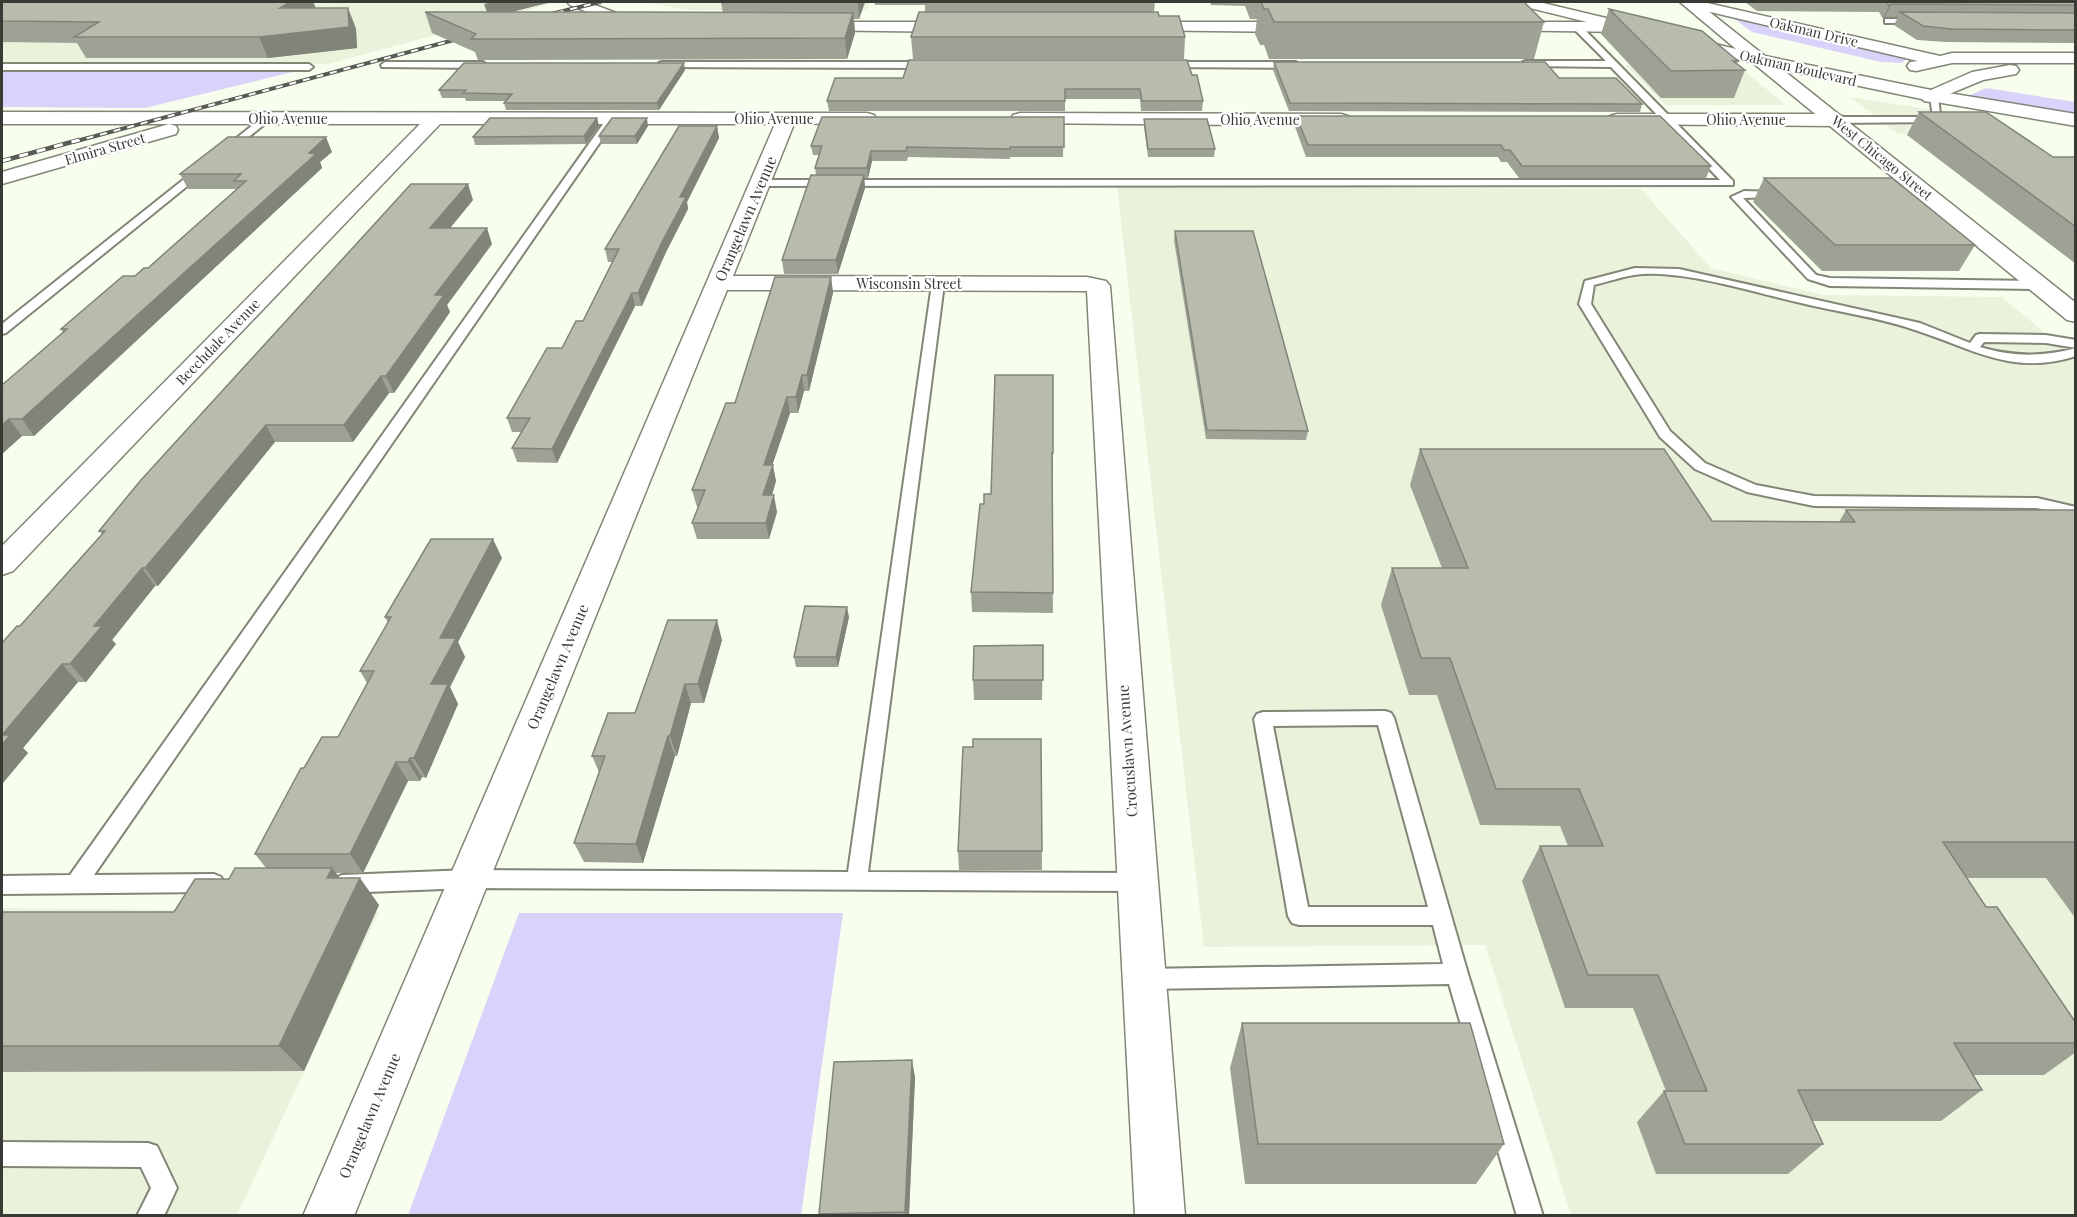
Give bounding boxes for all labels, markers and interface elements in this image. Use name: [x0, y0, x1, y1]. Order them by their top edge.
street label: Oakman Drive: [1768, 12, 1860, 51]
street label: Oakman Boulevard: [1738, 45, 1858, 90]
street label: Ohio Avenue: [248, 109, 328, 128]
street label: Ohio Avenue: [734, 109, 814, 128]
street label: Ohio Avenue: [1220, 110, 1300, 129]
street label: Ohio Avenue: [1706, 110, 1786, 129]
street label: West Chicago Street: [1827, 110, 1938, 205]
street label: Elmira Street: [62, 128, 148, 169]
street label: Orangelawn Avenue: [710, 153, 781, 284]
street label: Wisconsin Street: [855, 274, 963, 293]
street label: Beechdale Avenue: [171, 294, 264, 389]
street label: Orangelawn Avenue: [522, 601, 593, 732]
street label: Crocuslawn Avenue: [1112, 684, 1142, 818]
street label: Orangelawn Avenue: [334, 1050, 405, 1181]

